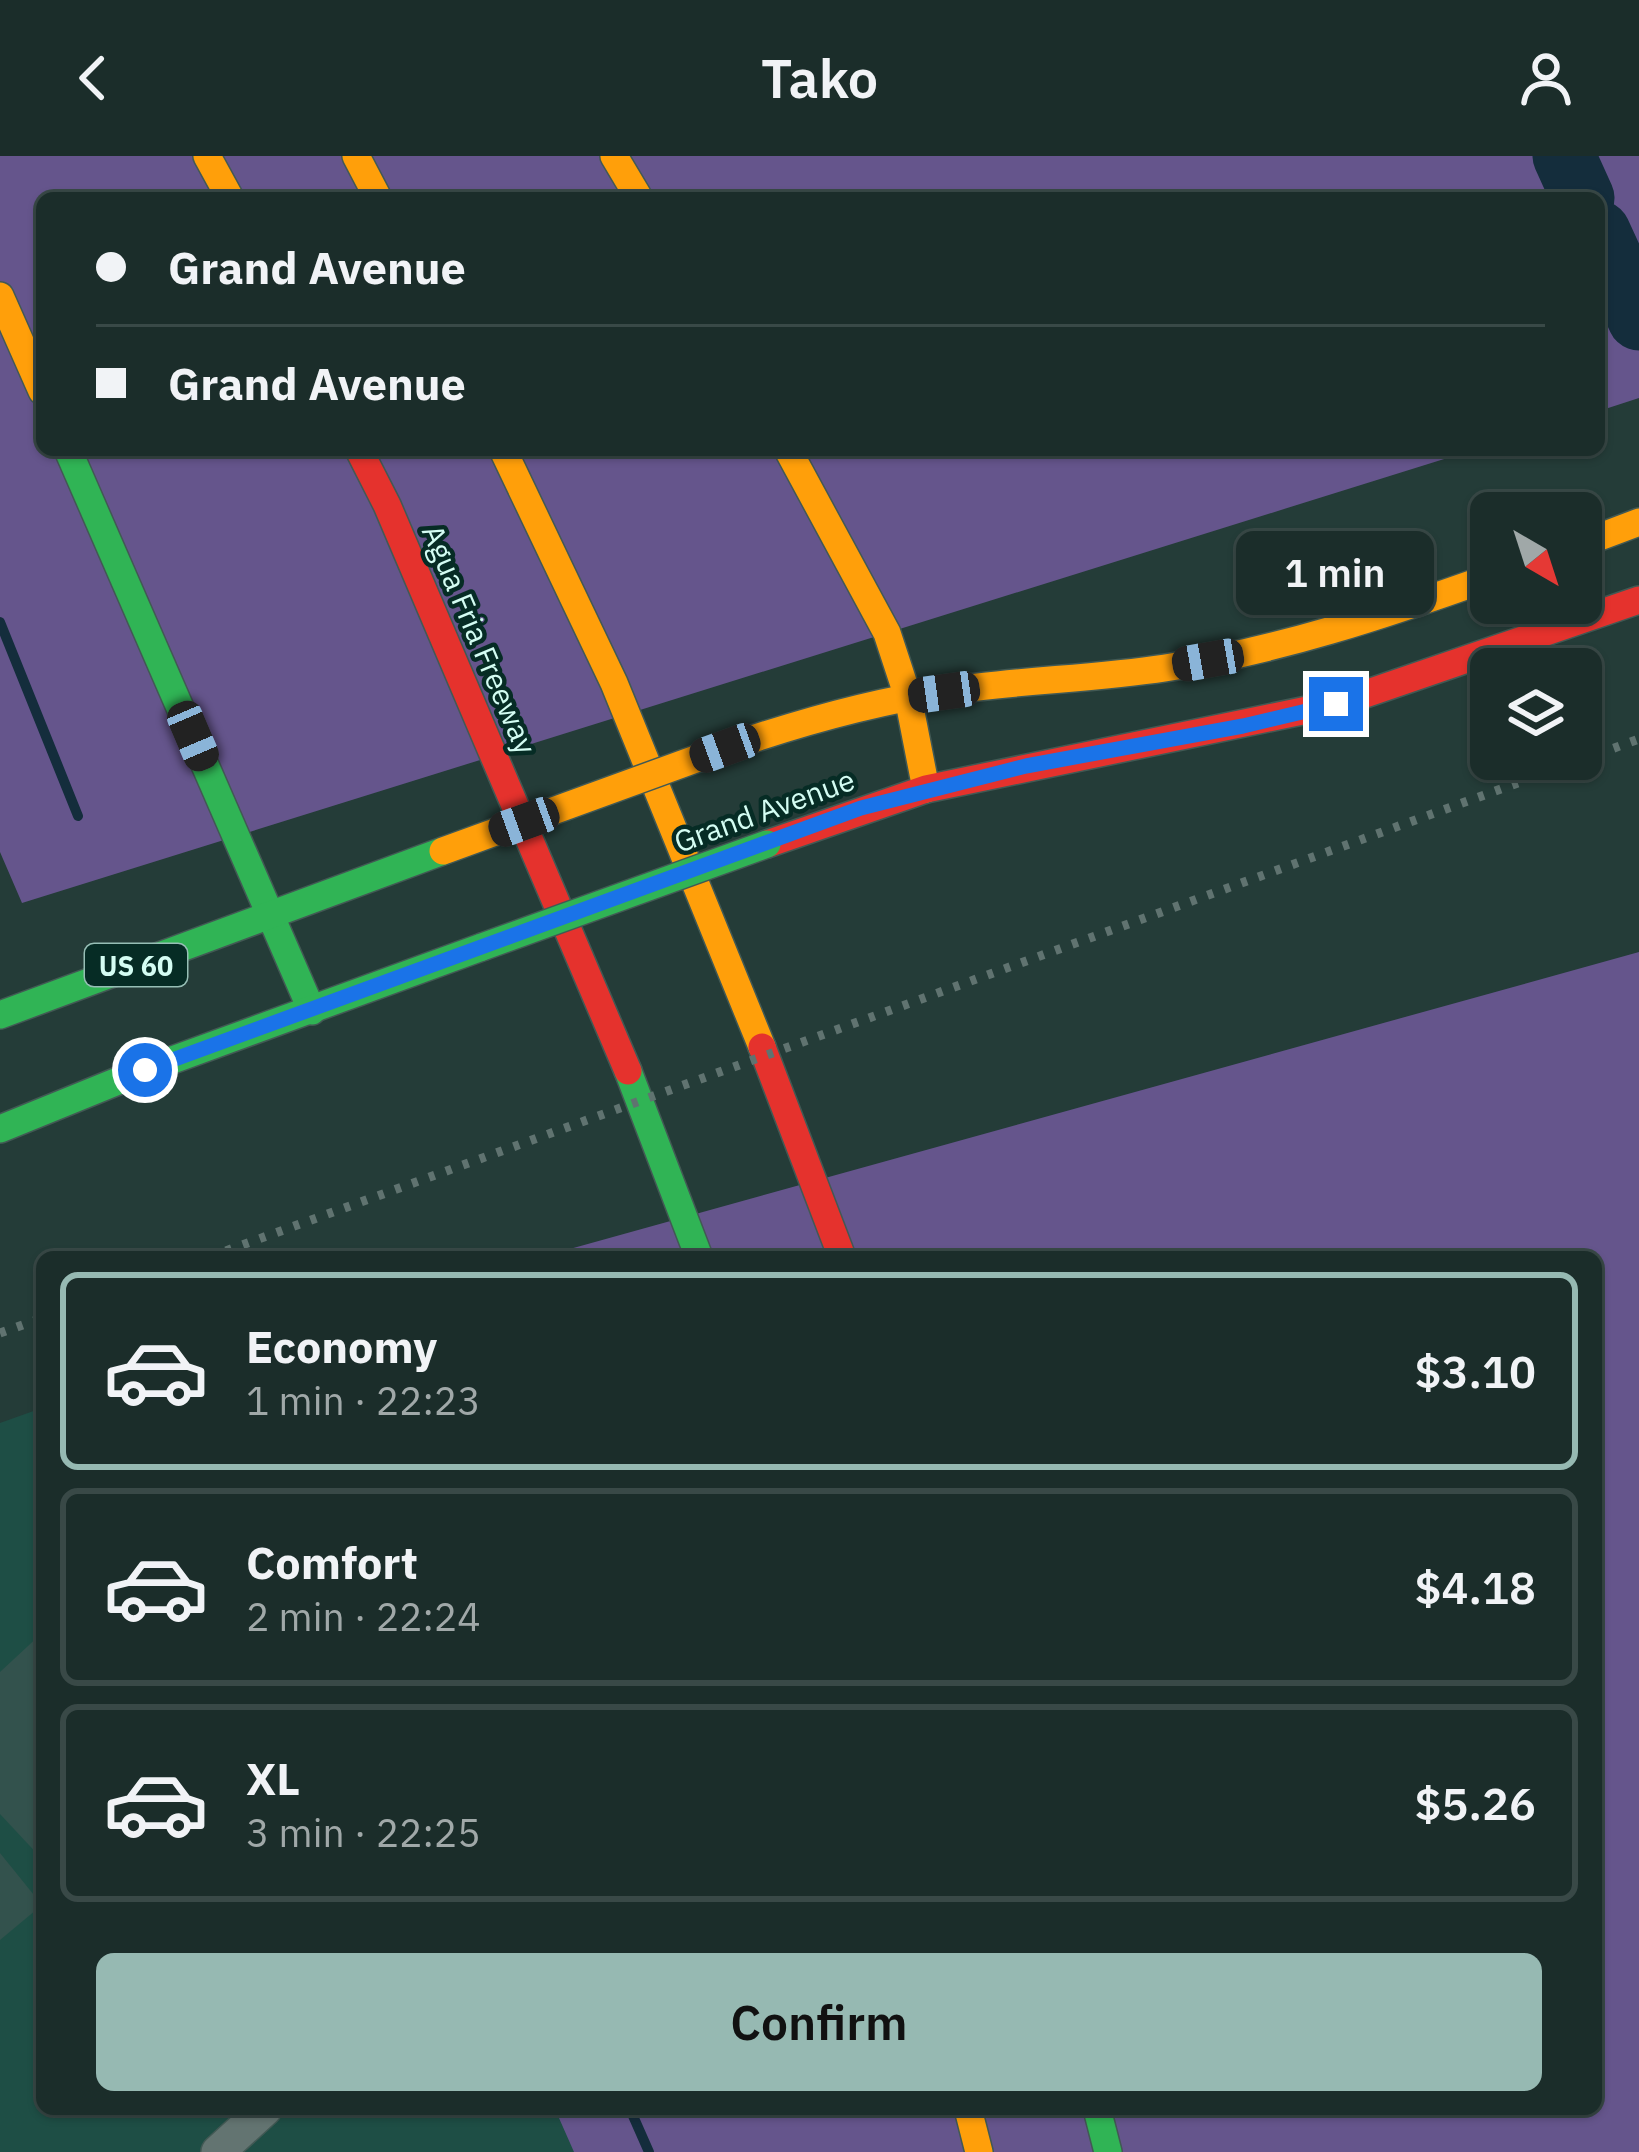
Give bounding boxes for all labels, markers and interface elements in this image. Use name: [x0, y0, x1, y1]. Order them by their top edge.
text: Tako: [761, 43, 878, 113]
icon: back: [60, 45, 126, 111]
icon: person: [1513, 45, 1579, 111]
text: Grand Avenue: [168, 238, 466, 296]
text: Grand Avenue: [168, 354, 466, 412]
north arrow: [1470, 492, 1602, 624]
map controls: [1470, 492, 1602, 780]
street label: Agua Fria Freeway: [414, 518, 546, 760]
callout: 1 min: [1237, 530, 1435, 614]
text: 1 min: [1285, 547, 1385, 598]
car: [1169, 636, 1247, 684]
button: layers: [1470, 648, 1602, 780]
car: [906, 669, 982, 715]
route end: [1309, 677, 1363, 731]
car: [162, 696, 224, 776]
car: [685, 719, 765, 777]
street label: Grand Avenue: [668, 759, 860, 861]
car: [484, 793, 564, 851]
road number: US 60: [85, 944, 187, 986]
route start: [118, 1043, 172, 1097]
icon: car: [102, 1317, 210, 1425]
text: Economy: [246, 1317, 437, 1375]
text: $3.10: [1415, 1342, 1536, 1400]
text: 1 min · 22:23: [246, 1375, 481, 1426]
icon: car: [102, 1533, 210, 1641]
text: Comfort: [246, 1533, 418, 1591]
text: $4.18: [1415, 1558, 1536, 1616]
text: 2 min · 22:24: [246, 1591, 481, 1642]
icon: car: [102, 1749, 210, 1857]
text: XL: [246, 1749, 300, 1807]
text: $5.26: [1415, 1774, 1536, 1832]
text: 3 min · 22:25: [246, 1807, 481, 1858]
button: Confirm: [96, 1953, 1542, 2091]

